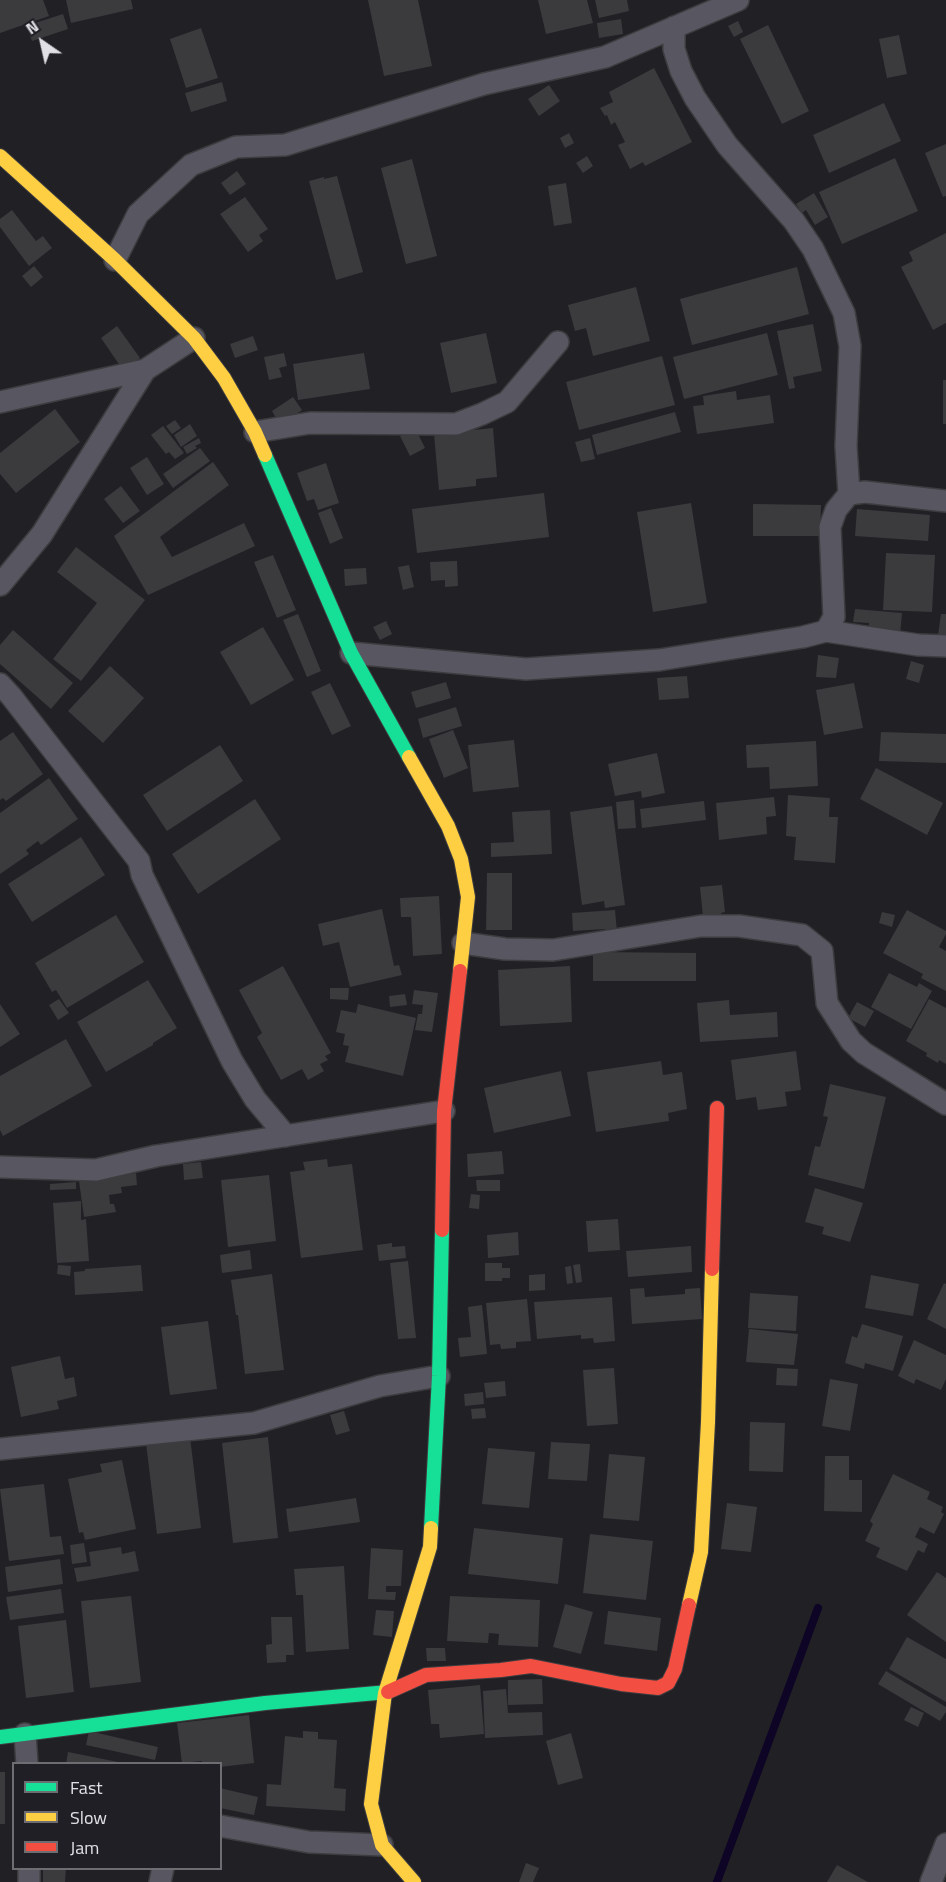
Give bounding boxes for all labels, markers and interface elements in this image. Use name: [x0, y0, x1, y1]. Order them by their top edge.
north arrow: [12, 12, 72, 72]
text: N: [21, 14, 43, 40]
legend: [12, 1762, 222, 1870]
text: Fast: [70, 1774, 103, 1801]
text: Slow: [70, 1804, 107, 1831]
text: Jam: [70, 1834, 99, 1861]

